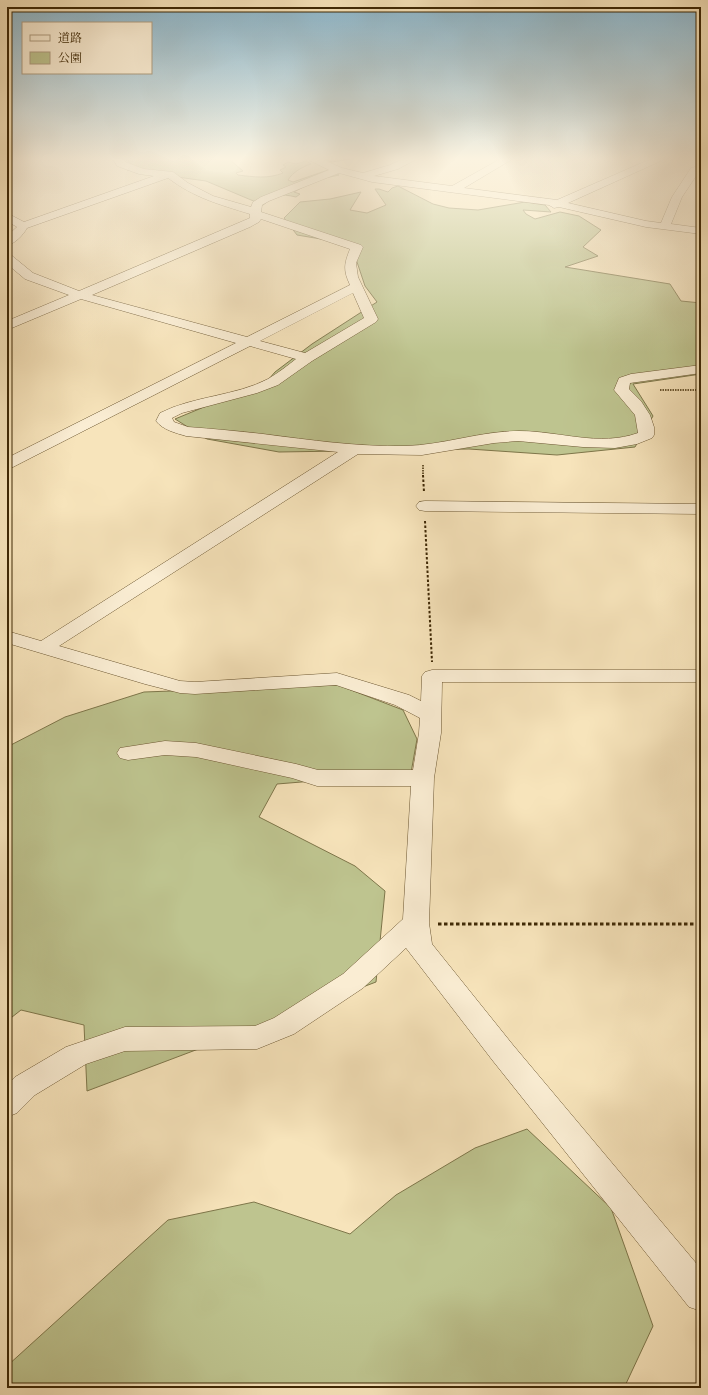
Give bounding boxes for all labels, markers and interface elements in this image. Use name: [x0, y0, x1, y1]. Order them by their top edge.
legend: [22, 22, 152, 74]
text: 道路: [58, 31, 82, 45]
text: 公園: [58, 52, 82, 65]

